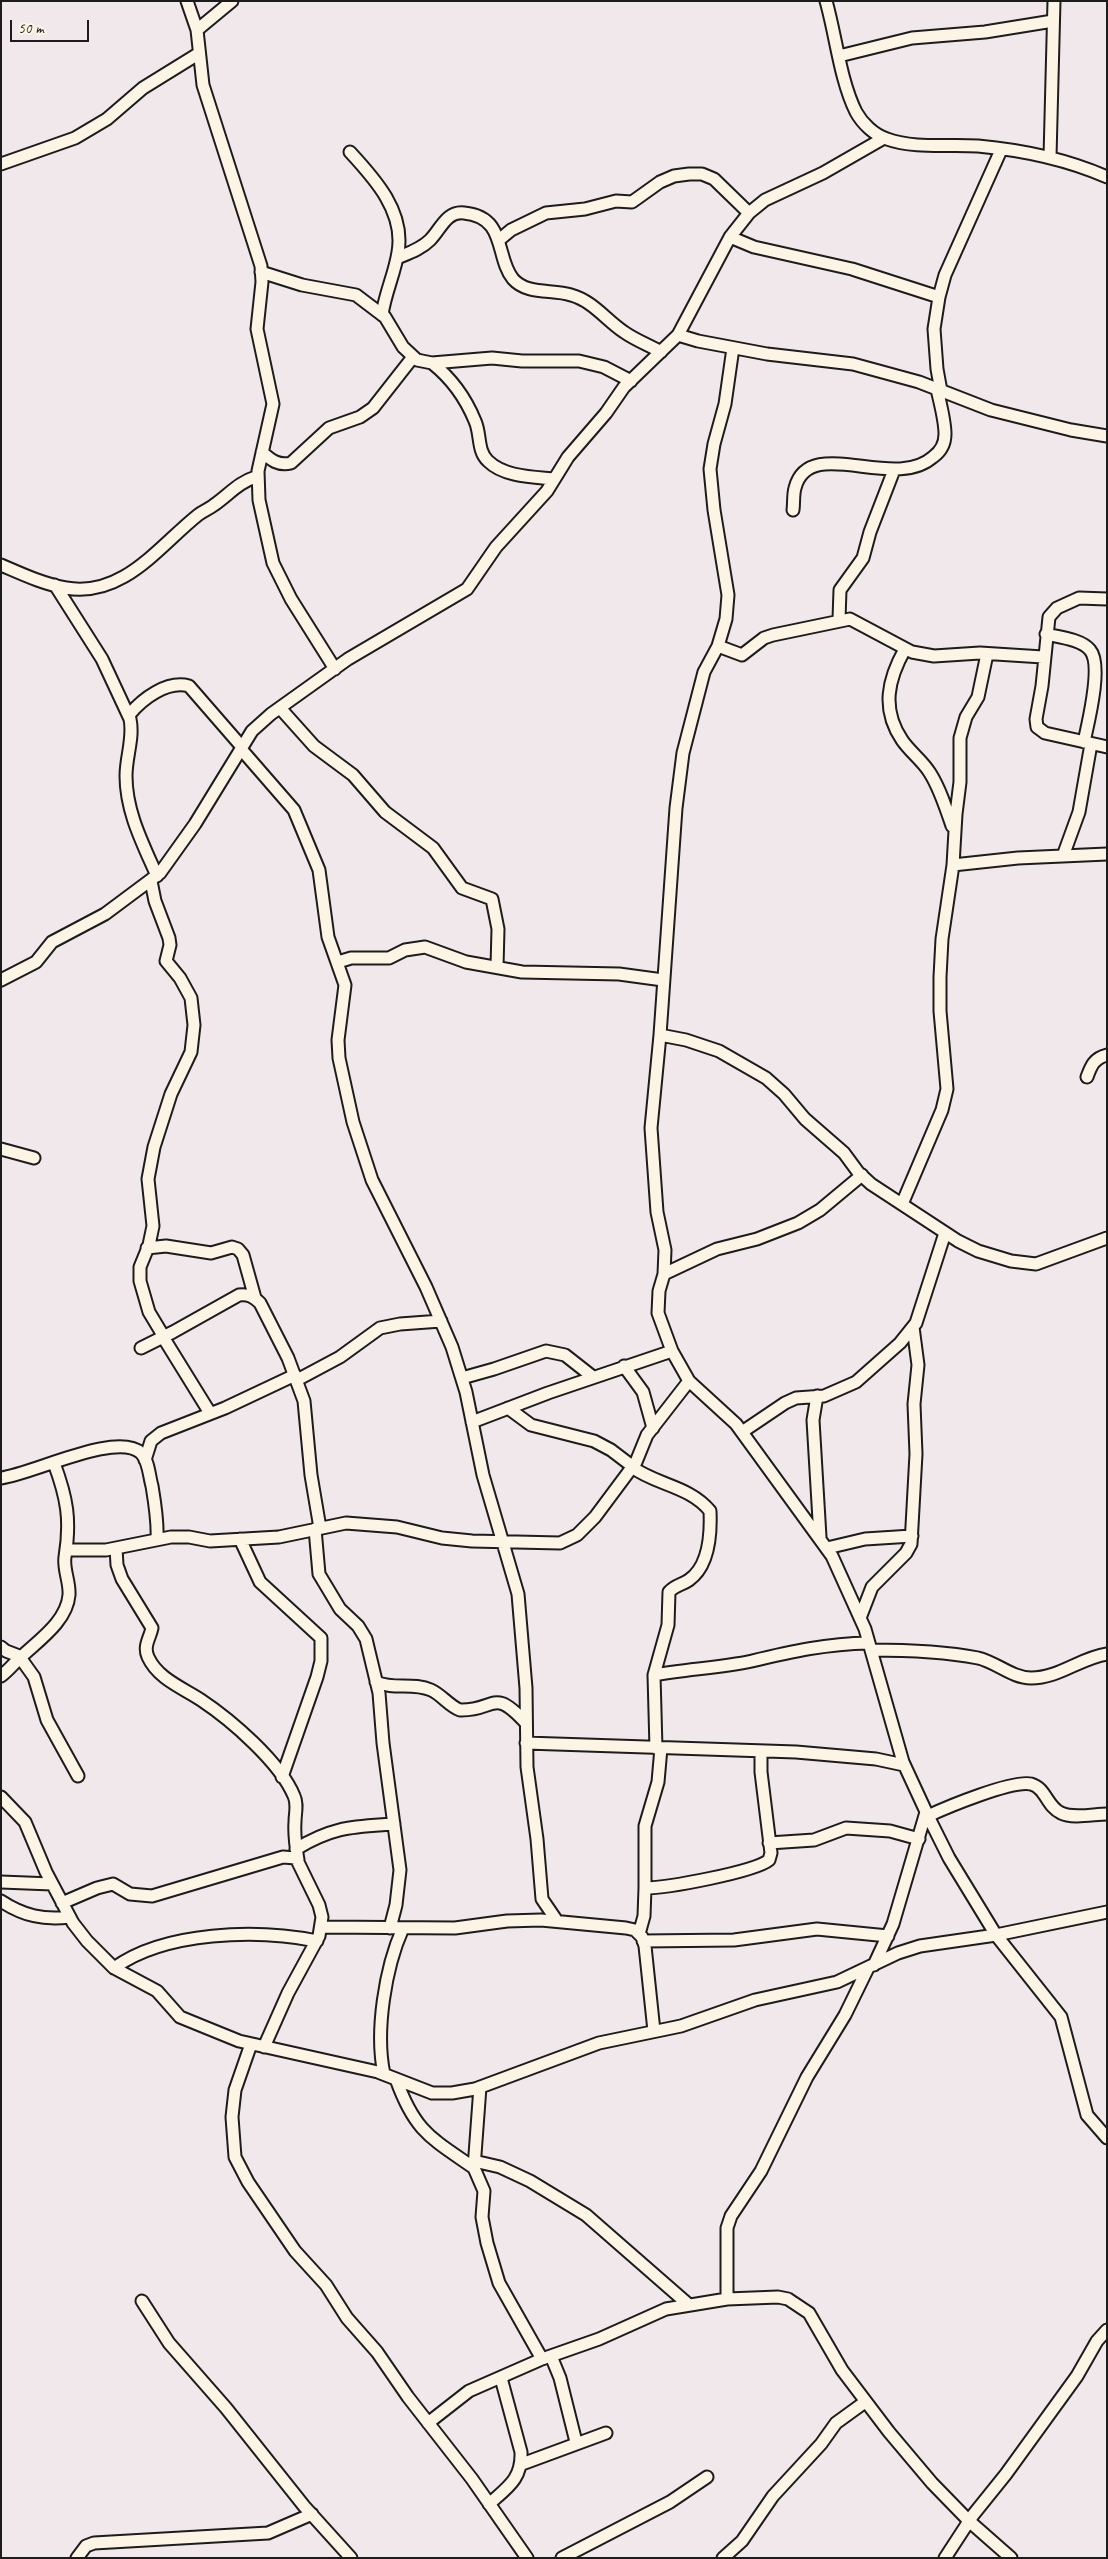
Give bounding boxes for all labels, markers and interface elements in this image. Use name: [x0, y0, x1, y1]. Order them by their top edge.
scale bar: [12, 10, 91, 42]
text: 50 m: [18, 19, 44, 38]

